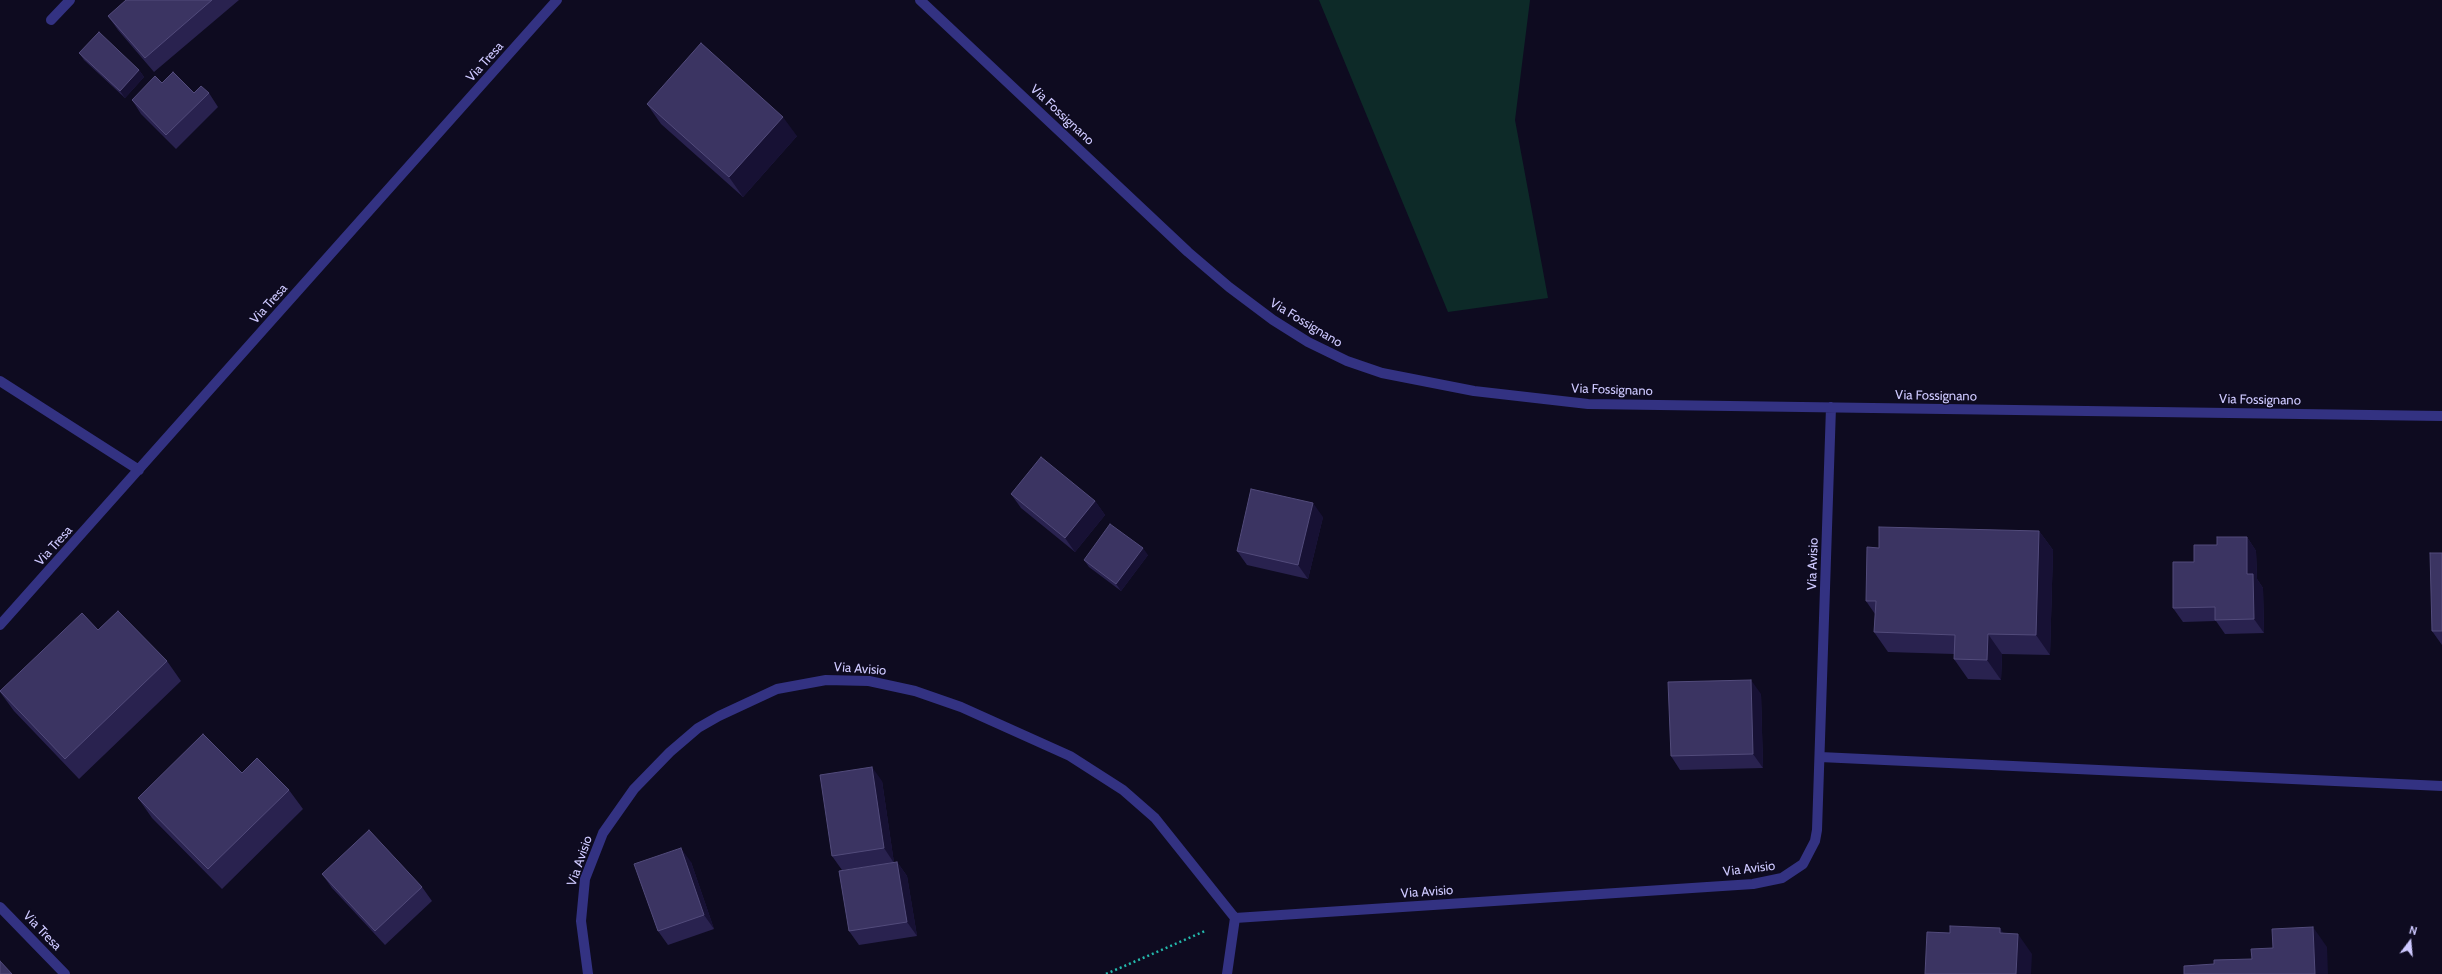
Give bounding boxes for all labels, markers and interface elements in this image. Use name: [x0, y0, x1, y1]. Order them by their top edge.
street label: Via Tresa: [463, 39, 507, 85]
street label: Via Fossignano: [1027, 81, 1097, 149]
street label: Via Tresa: [247, 281, 291, 327]
street label: Via Fossignano: [1267, 295, 1345, 351]
street label: Via Fossignano: [1571, 381, 1653, 399]
street label: Via Fossignano: [1895, 387, 1977, 405]
street label: Via Fossignano: [2219, 391, 2301, 409]
street label: Via Tresa: [32, 523, 76, 569]
street label: Via Avisio: [1804, 538, 1822, 590]
street label: Via Avisio: [833, 659, 887, 679]
street label: Via Avisio: [564, 834, 596, 888]
street label: Via Avisio: [1722, 858, 1776, 880]
street label: Via Avisio: [1400, 882, 1454, 902]
street label: Via Tresa: [20, 908, 64, 954]
north arrow: [2390, 922, 2430, 962]
text: N: [2408, 923, 2419, 938]

